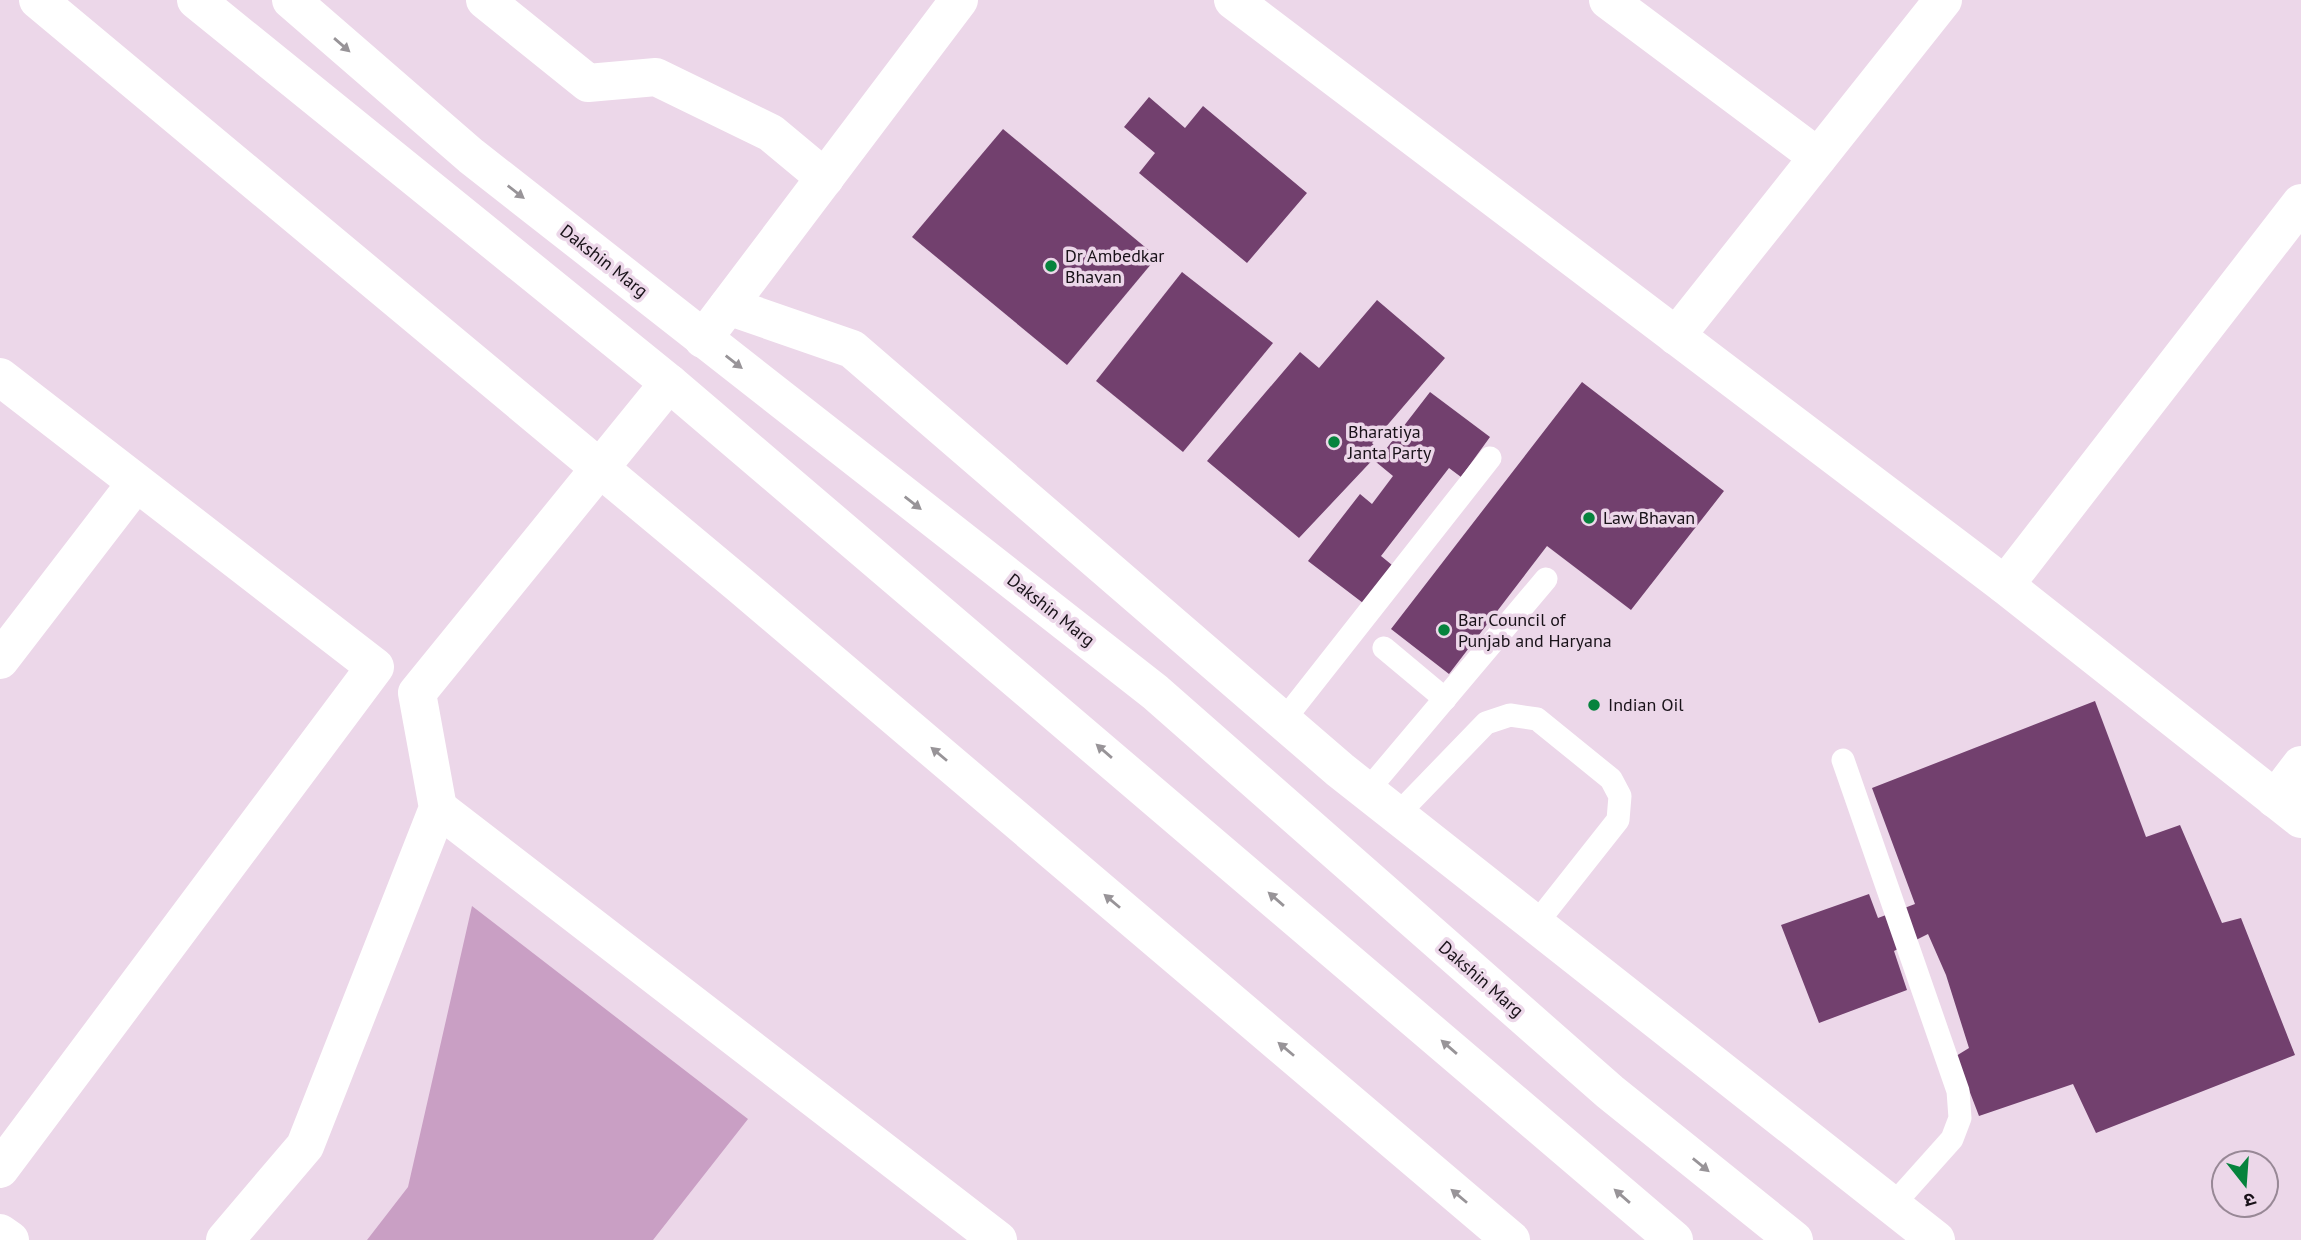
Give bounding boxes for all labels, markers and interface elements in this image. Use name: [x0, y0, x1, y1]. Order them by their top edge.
one-way arrow: [334, 37, 351, 52]
one-way arrow: [507, 184, 525, 198]
street label: Dakshin Marg: [556, 219, 653, 302]
place label: Dr Ambedkar Bhavan: [1065, 244, 1165, 288]
marker: Dr Ambedkar Bhavan: [1043, 258, 1059, 274]
one-way arrow: [724, 355, 742, 370]
place label: Bharatiya Janta Party: [1347, 420, 1432, 464]
marker: Bharatiya Janta Party: [1326, 434, 1342, 450]
one-way arrow: [903, 495, 921, 510]
place label: Law Bhavan: [1603, 506, 1695, 529]
marker: Law Bhavan: [1581, 510, 1597, 526]
street label: Dakshin Marg: [1003, 568, 1100, 651]
place label: Bar Council of Punjab and Haryana: [1458, 608, 1612, 652]
marker: Bar Council of Punjab and Haryana: [1436, 622, 1452, 638]
place label: Indian Oil: [1608, 693, 1684, 716]
marker: Indian Oil: [1586, 697, 1602, 713]
one-way arrow: [1095, 744, 1112, 759]
one-way arrow: [930, 746, 948, 762]
one-way arrow: [1268, 892, 1285, 907]
one-way arrow: [1104, 894, 1121, 909]
street label: Dakshin Marg: [1434, 935, 1529, 1022]
one-way arrow: [1440, 1039, 1458, 1055]
one-way arrow: [1277, 1041, 1295, 1056]
north arrow: [2210, 1149, 2280, 1219]
one-way arrow: [1692, 1157, 1710, 1172]
text: उ: [2240, 1187, 2259, 1214]
one-way arrow: [1450, 1188, 1468, 1204]
one-way arrow: [1613, 1188, 1631, 1204]

